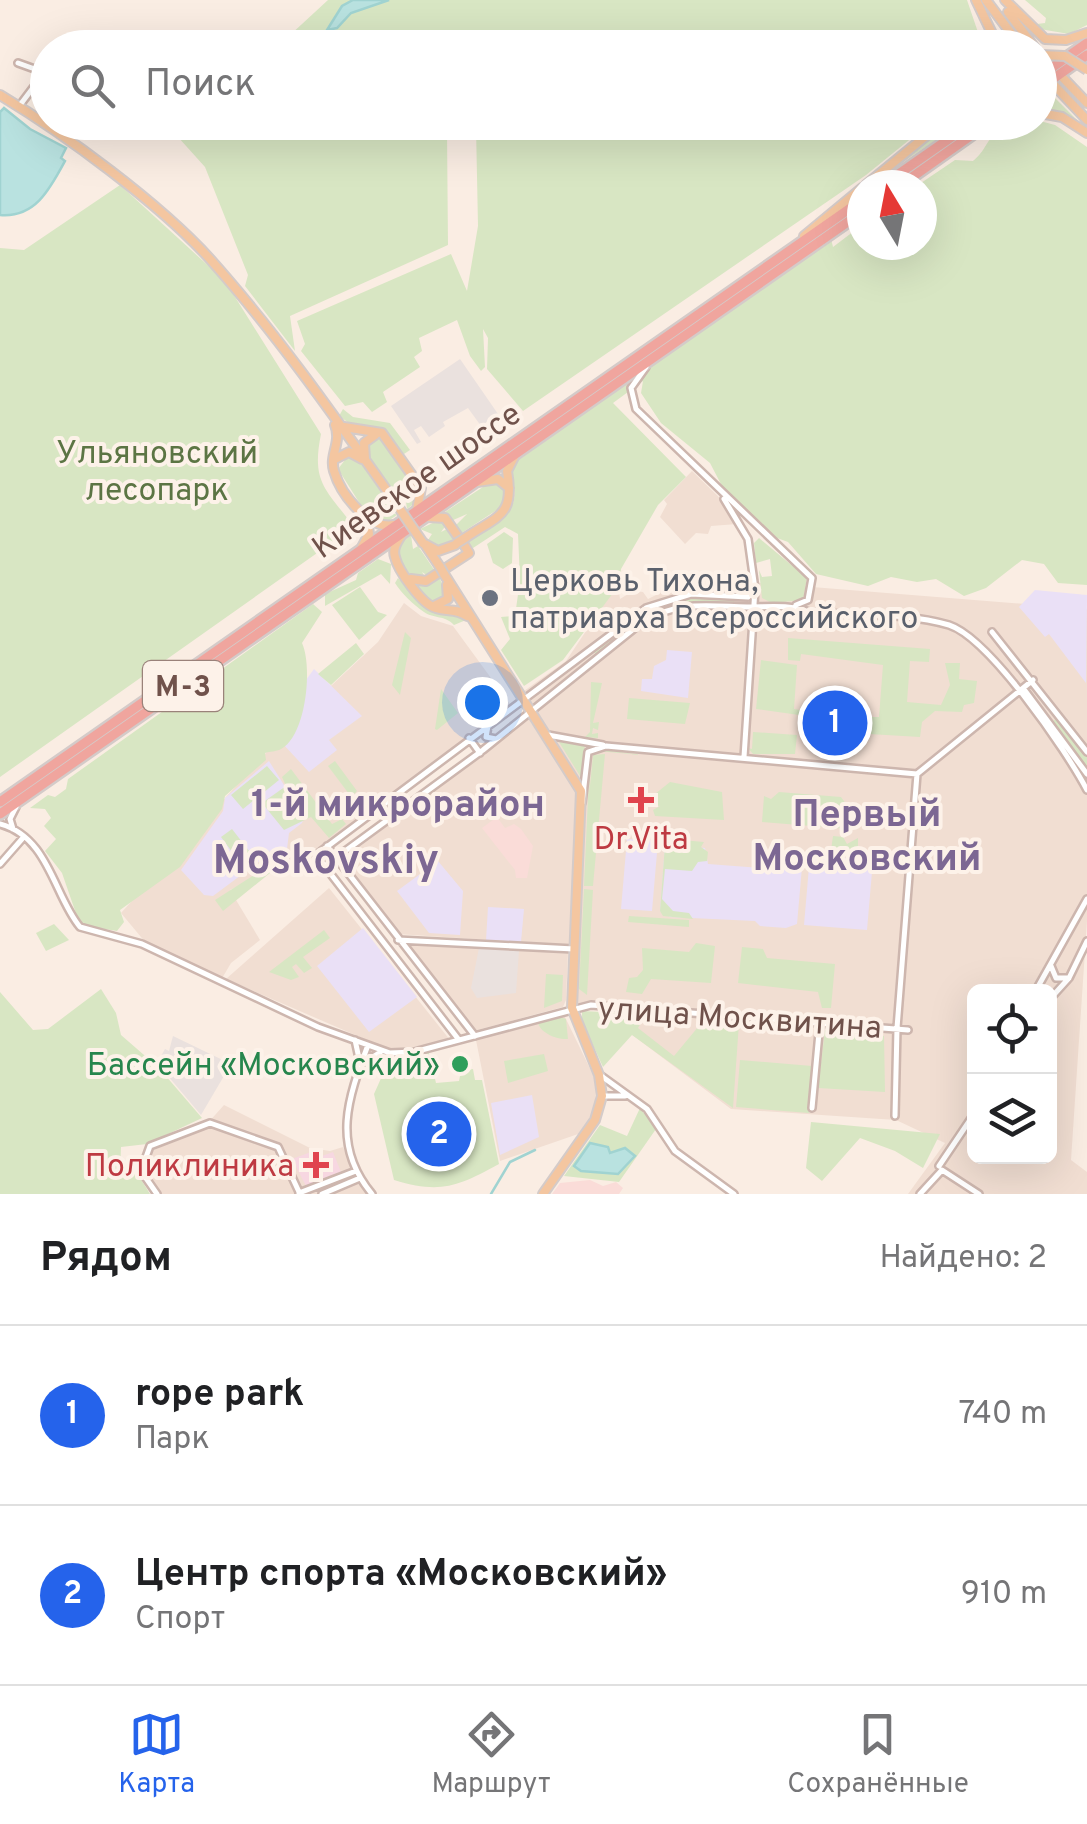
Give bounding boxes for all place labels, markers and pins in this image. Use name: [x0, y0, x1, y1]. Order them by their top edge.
place label: Церковь Тихона, патриарха Всероссийского: [510, 563, 918, 640]
marker: Церковь Тихона, патриарха Всероссийского: [479, 587, 501, 609]
pin: 1: [802, 686, 868, 760]
marker: Dr.Vita: [628, 787, 654, 813]
place label: Dr.Vita: [593, 821, 689, 861]
place label: Бассейн «Московский»: [87, 1047, 440, 1087]
marker: Бассейн «Московский»: [449, 1053, 471, 1075]
pin: 2: [406, 1096, 472, 1172]
place label: Поликлиника: [85, 1148, 294, 1188]
marker: Поликлиника: [303, 1152, 329, 1178]

